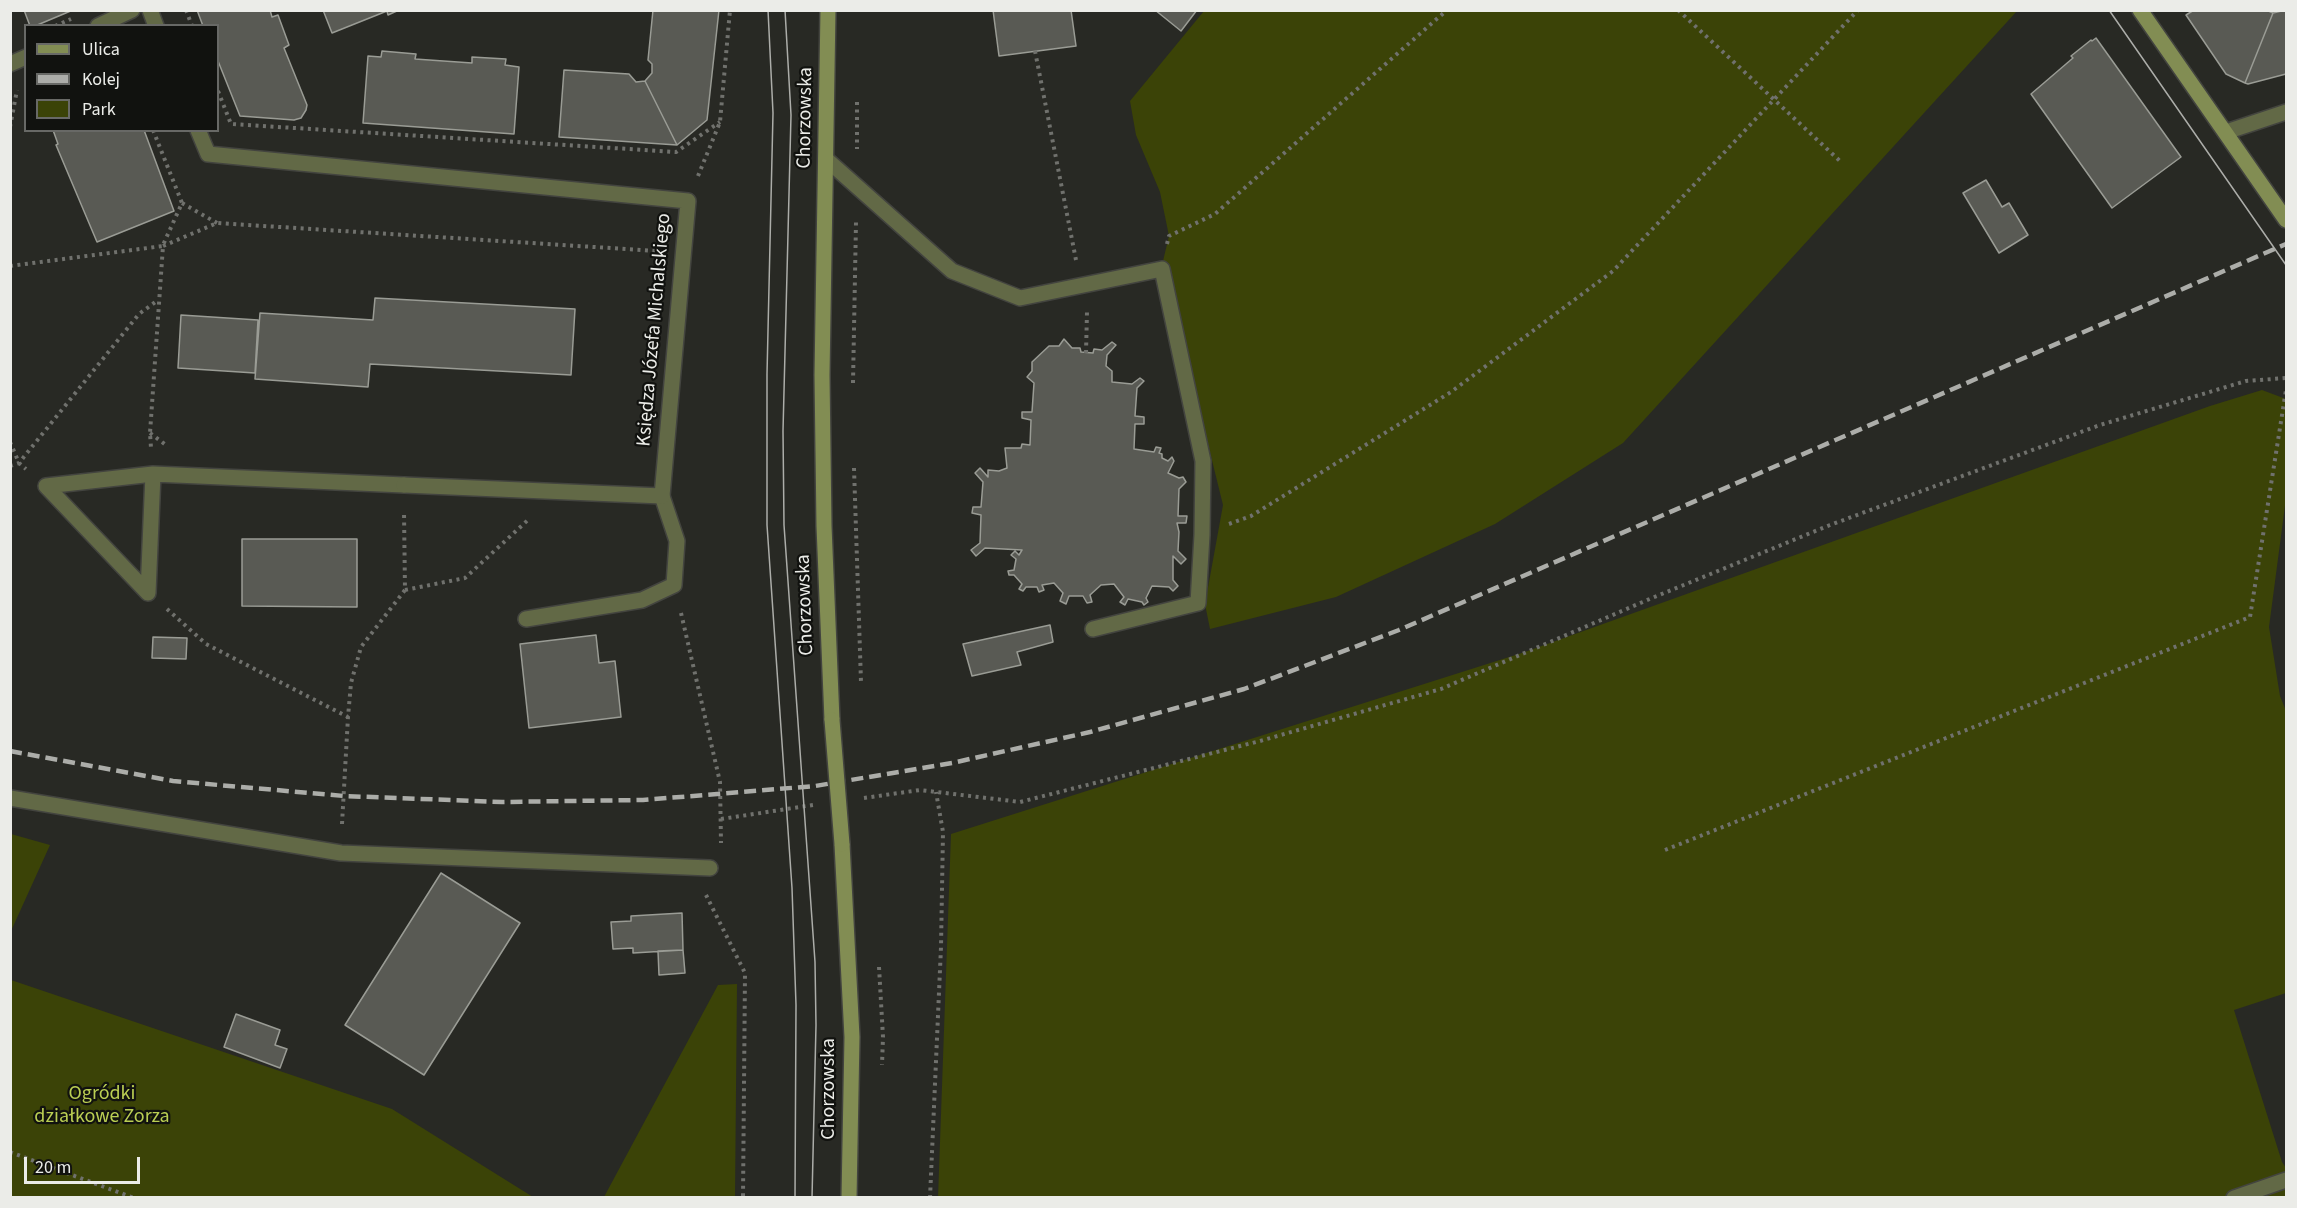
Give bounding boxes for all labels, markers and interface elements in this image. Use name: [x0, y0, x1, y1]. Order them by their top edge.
legend: [24, 24, 219, 132]
text: Ulica: [82, 37, 120, 62]
text: Kolej: [82, 67, 120, 92]
street label: Chorzowska: [793, 67, 819, 169]
text: Park: [82, 97, 116, 122]
street label: Księdza Józefa Michalskiego: [633, 212, 677, 448]
street label: Chorzowska: [792, 554, 820, 656]
street label: Chorzowska: [818, 1038, 842, 1140]
park label: Ogródki działkowe Zorza: [34, 1083, 170, 1130]
scale bar: [27, 1145, 142, 1183]
text: 20 m: [35, 1155, 71, 1180]

